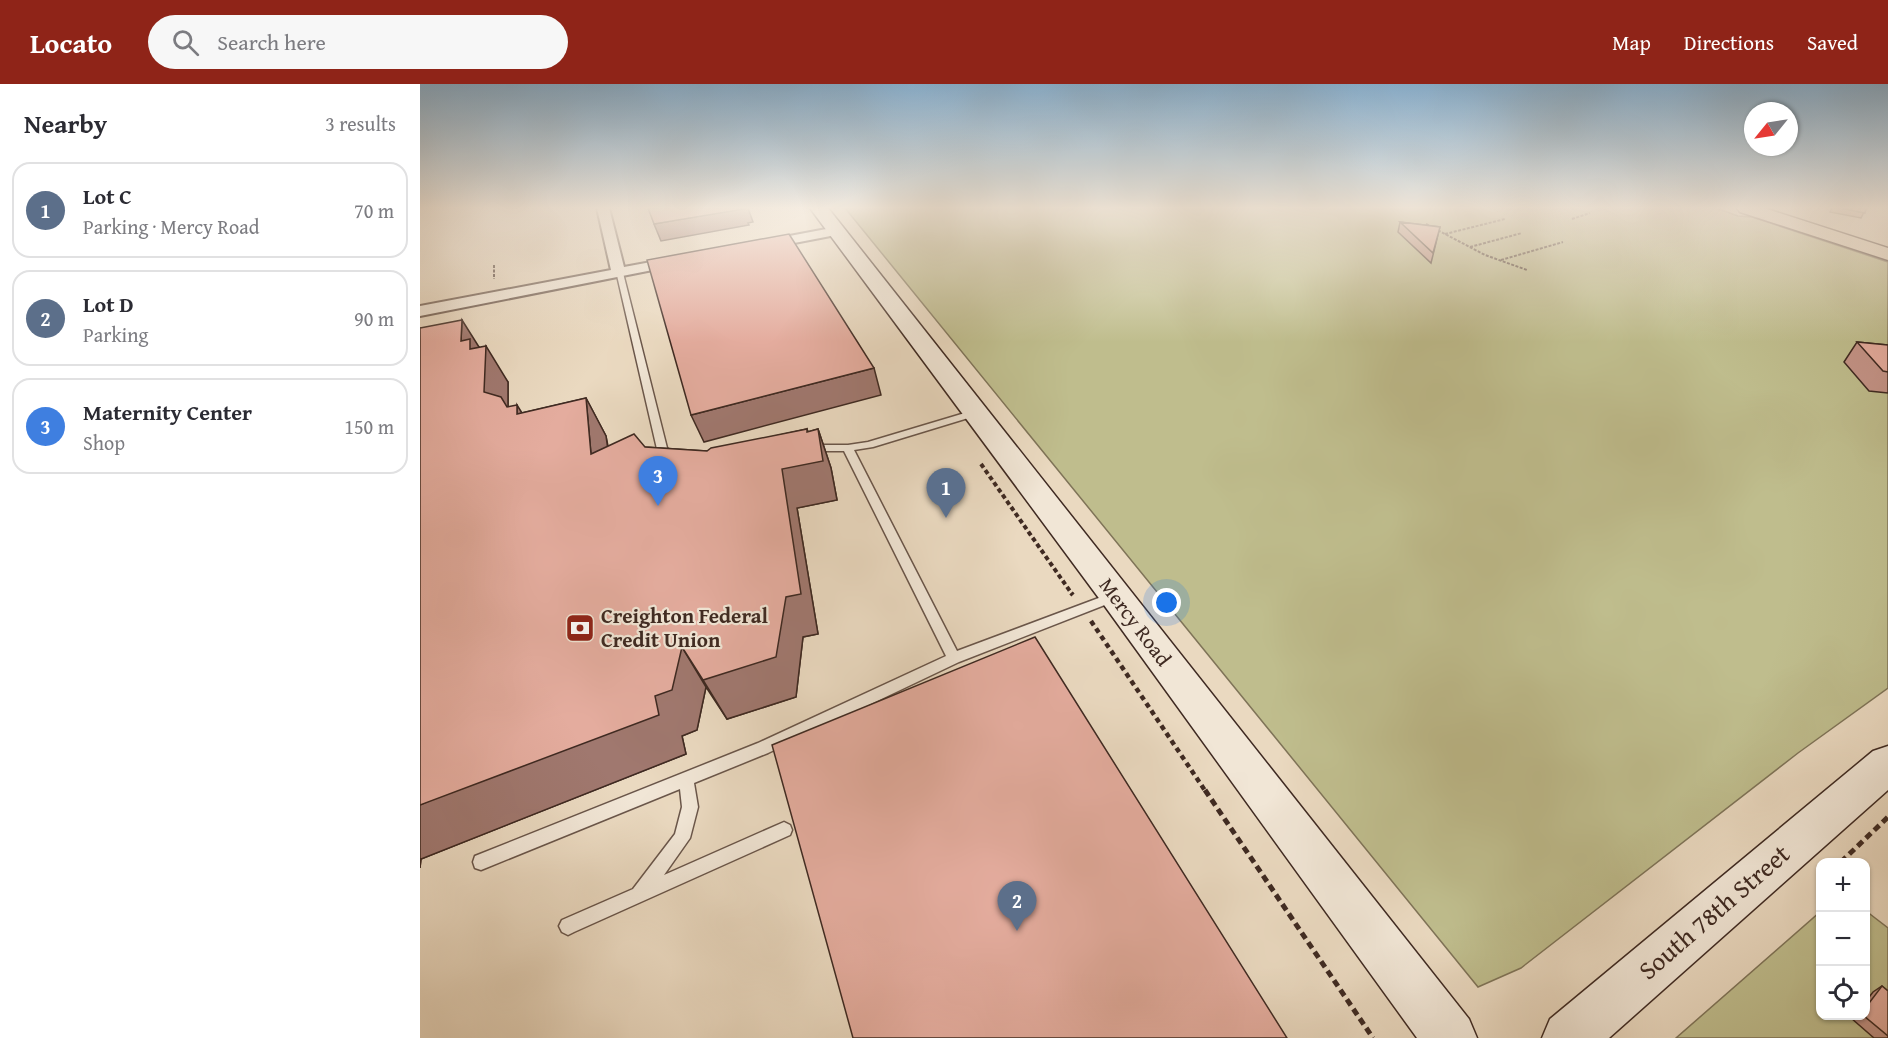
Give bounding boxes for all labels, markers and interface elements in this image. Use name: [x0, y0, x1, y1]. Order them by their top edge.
search box: [148, 15, 568, 69]
text: Locato: [30, 22, 112, 63]
icon: search: [169, 26, 202, 59]
text: Search here: [217, 26, 326, 58]
text: Map: [1612, 27, 1651, 58]
text: Directions: [1684, 27, 1774, 58]
text: Saved: [1807, 27, 1858, 58]
north arrow: [1744, 102, 1798, 156]
text: Nearby: [24, 104, 107, 143]
text: 3 results: [325, 109, 396, 138]
text: Lot C: [83, 180, 132, 212]
text: 1: [40, 196, 51, 225]
text: 70 m: [354, 196, 394, 225]
text: Parking · Mercy Road: [83, 212, 259, 241]
text: Lot D: [83, 288, 134, 320]
text: 2: [40, 304, 51, 333]
text: 90 m: [354, 304, 394, 333]
text: Parking: [83, 320, 148, 349]
text: Maternity Center: [83, 396, 252, 428]
text: 3: [40, 412, 51, 441]
text: 150 m: [344, 412, 394, 441]
text: Shop: [83, 428, 125, 457]
pin: 3: [638, 456, 678, 506]
pin: 1: [926, 468, 966, 518]
street label: Mercy Road: [1092, 571, 1179, 673]
your location: [1152, 588, 1181, 617]
place label: Creighton Federal Credit Union: [601, 600, 769, 655]
bank icon: Creighton Federal Credit Union: [564, 612, 596, 644]
street label: South 78th Street: [1629, 835, 1798, 989]
map controls: [1816, 858, 1870, 1020]
button: +: [1816, 858, 1870, 912]
pin: 2: [998, 882, 1036, 931]
button: −: [1816, 912, 1870, 966]
button: locate: [1816, 966, 1870, 1020]

